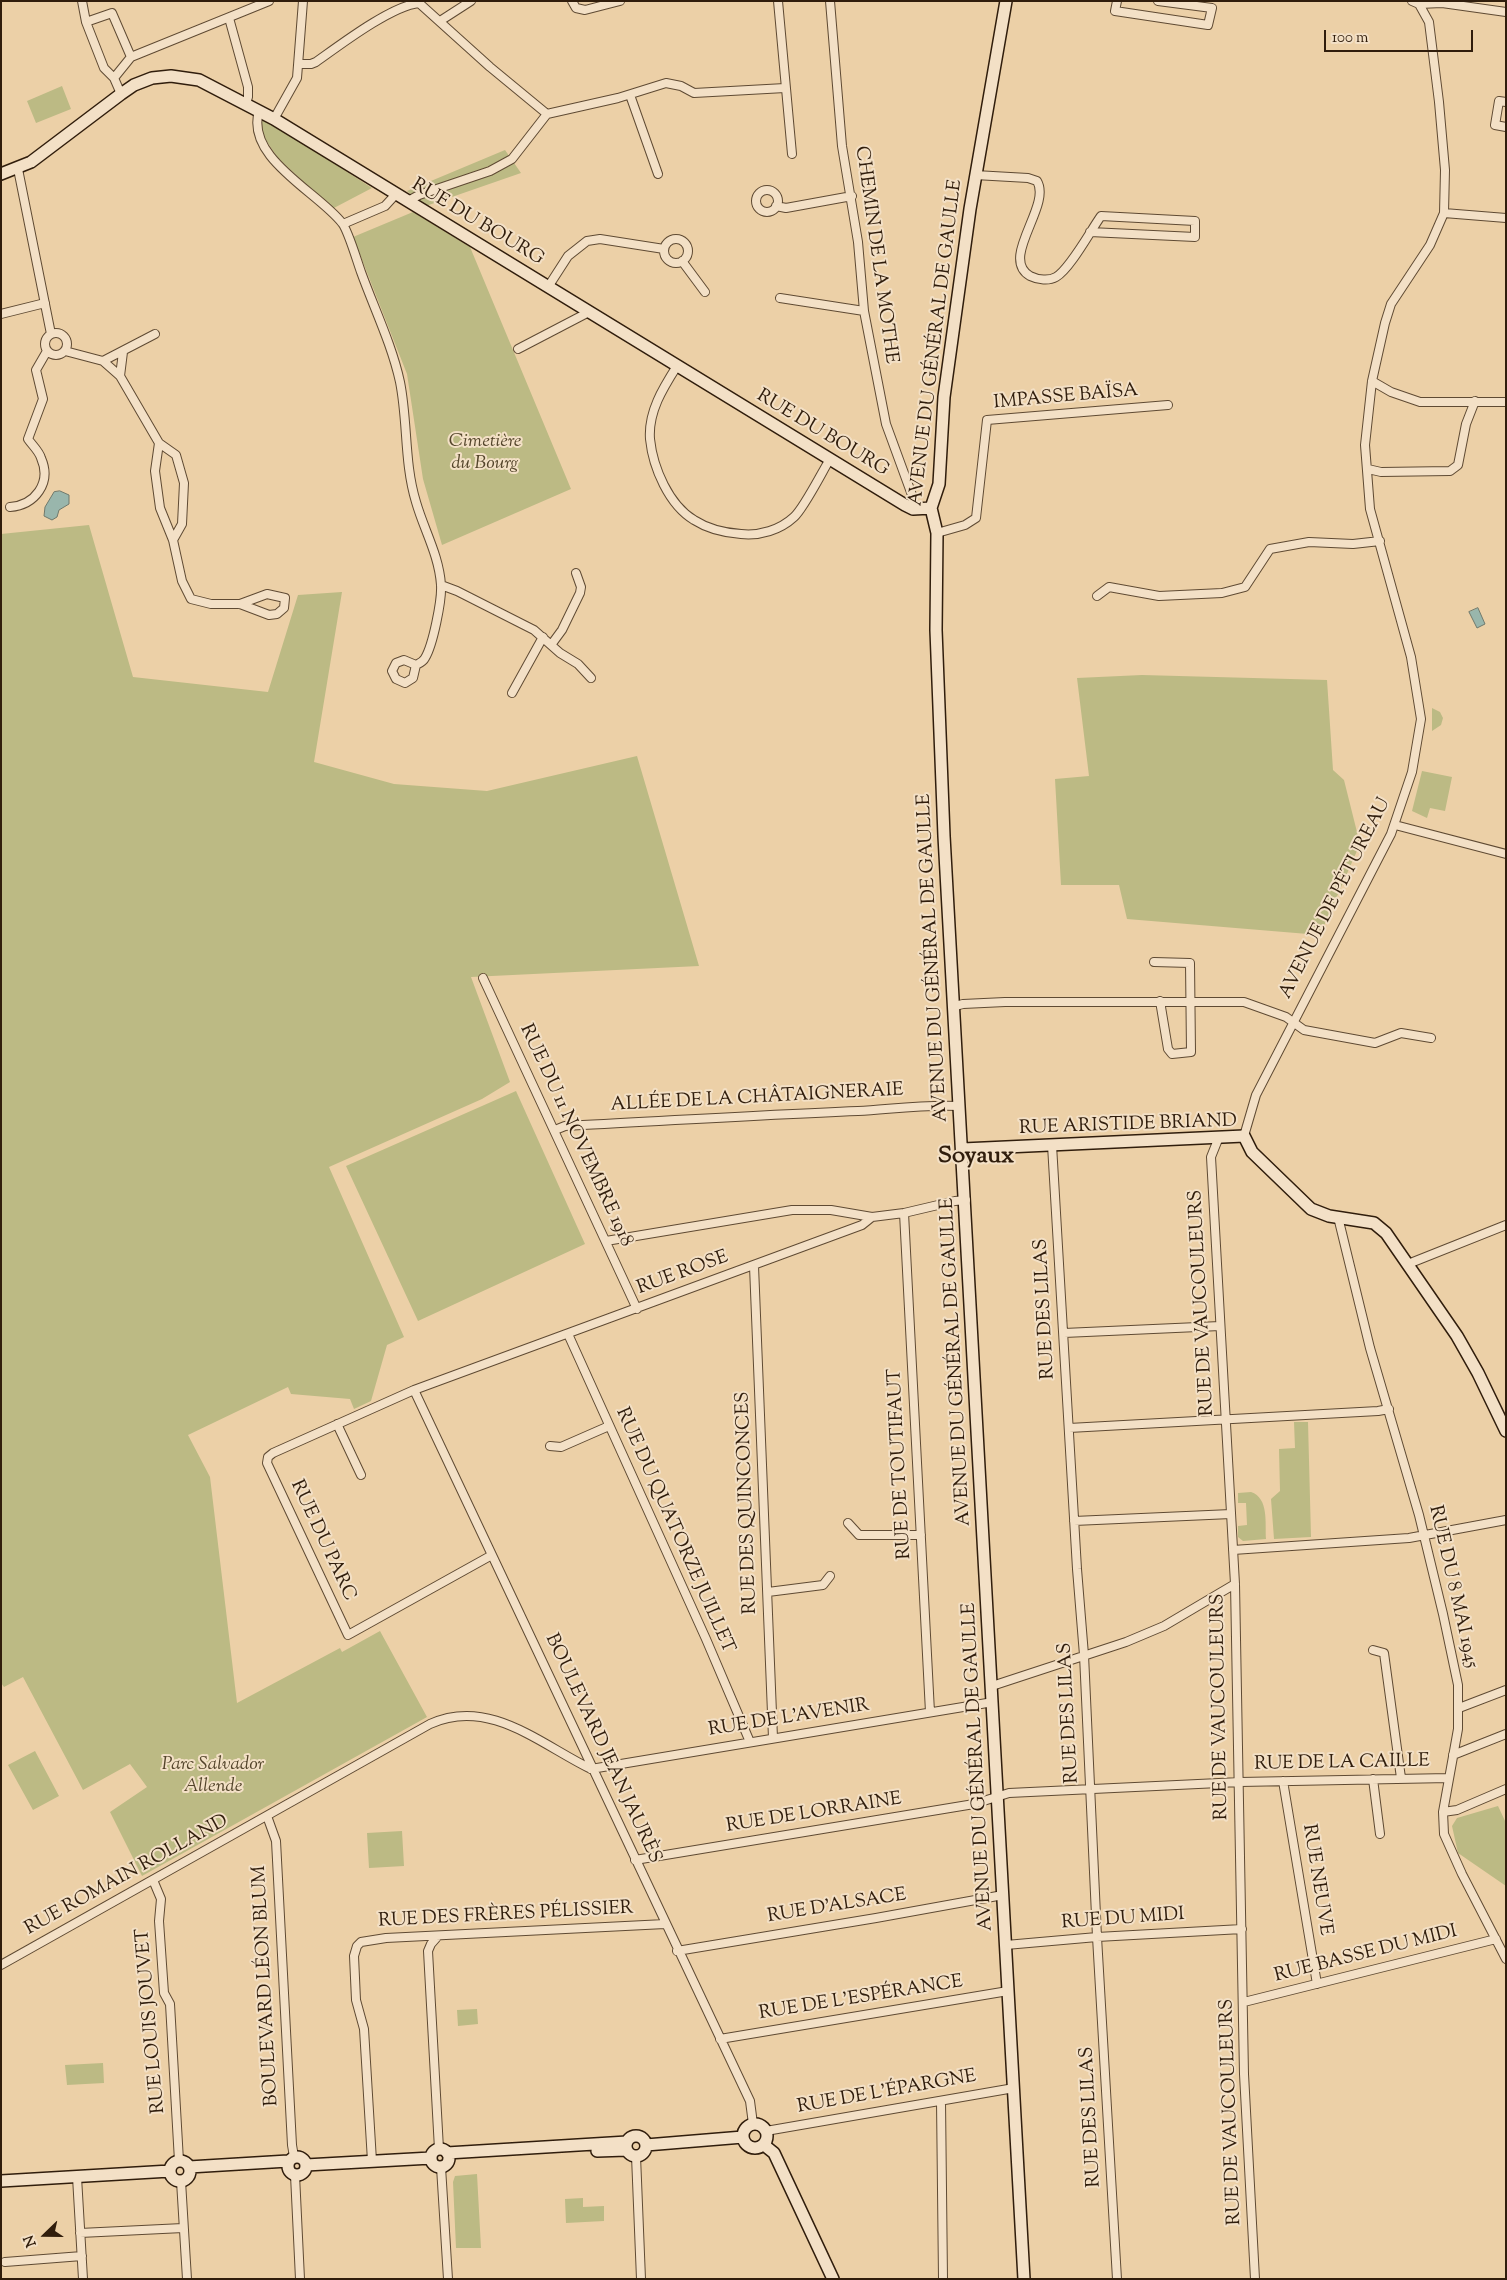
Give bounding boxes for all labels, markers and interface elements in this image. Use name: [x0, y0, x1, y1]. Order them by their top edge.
scale bar: [1327, 20, 1476, 52]
text: 100 m: [1332, 28, 1368, 49]
street label: CHEMIN DE LA MOTHE: [848, 145, 902, 365]
street label: RUE DU BOURG: [407, 174, 547, 272]
street label: AVENUE DU GÉNÉRAL DE GAULLE: [906, 178, 968, 508]
street label: IMPASSE BAÏSA: [993, 380, 1139, 416]
street label: RUE DU BOURG: [752, 385, 892, 483]
park label: Cimetière du Bourg: [449, 432, 521, 476]
street label: AVENUE DU GÉNÉRAL DE GAULLE: [914, 793, 954, 1123]
street label: AVENUE DE PÉTUREAU: [1275, 795, 1397, 1003]
street label: RUE DU 11 NOVEMBRE 1918: [513, 1021, 637, 1251]
street label: ALLÉE DE LA CHÂTAIGNERAIE: [610, 1080, 904, 1118]
street label: RUE ARISTIDE BRIAND: [1019, 1111, 1237, 1141]
district label: Soyaux: [938, 1144, 1014, 1172]
street label: RUE DE VAUCOULEURS: [1186, 1189, 1220, 1417]
street label: AVENUE DU GÉNÉRAL DE GAULLE: [937, 1197, 977, 1527]
street label: RUE DES LILAS: [1031, 1238, 1061, 1380]
street label: RUE ROSE: [634, 1247, 732, 1301]
street label: RUE DE TOUTIFAUT: [885, 1368, 917, 1560]
street label: RUE DES QUINCONCES: [733, 1391, 763, 1615]
street label: RUE DU QUATORZE JUILLET: [609, 1405, 739, 1657]
street label: RUE DU PARC: [284, 1477, 360, 1605]
street label: RUE DU 8 MAI 1945: [1422, 1503, 1482, 1671]
street label: RUE DE VAUCOULEURS: [1208, 1593, 1234, 1821]
street label: AVENUE DU GÉNÉRAL DE GAULLE: [959, 1602, 999, 1932]
street label: BOULEVARD JEAN JAURÈS: [539, 1631, 665, 1867]
street label: RUE DES LILAS: [1055, 1642, 1085, 1784]
street label: RUE DE L'AVENIR: [707, 1695, 871, 1743]
street label: RUE DE LA CAILLE: [1254, 1751, 1430, 1777]
park label: Parc Salvador Allende: [162, 1755, 264, 1799]
street label: RUE DE LORRAINE: [725, 1789, 903, 1839]
street label: RUE ROMAIN ROLLAND: [21, 1811, 233, 1941]
street label: RUE NEUVE: [1296, 1823, 1336, 1937]
street label: BOULEVARD LÉON BLUM: [249, 1865, 285, 2107]
street label: RUE D'ALSACE: [766, 1885, 908, 1929]
street label: RUE DES FRÈRES PÉLISSIER: [378, 1898, 634, 1934]
street label: RUE DU MIDI: [1061, 1904, 1185, 1936]
street label: RUE BASSE DU MIDI: [1272, 1921, 1460, 1989]
street label: RUE LOUIS JOUVET: [133, 1928, 171, 2114]
street label: RUE DE L'ESPÉRANCE: [757, 1972, 965, 2026]
street label: RUE DE VAUCOULEURS: [1217, 1998, 1247, 2226]
street label: RUE DES LILAS: [1077, 2046, 1107, 2188]
street label: RUE DE L'ÉPARGNE: [796, 2066, 978, 2120]
north arrow: [20, 2210, 70, 2260]
text: N: [20, 2232, 42, 2250]

